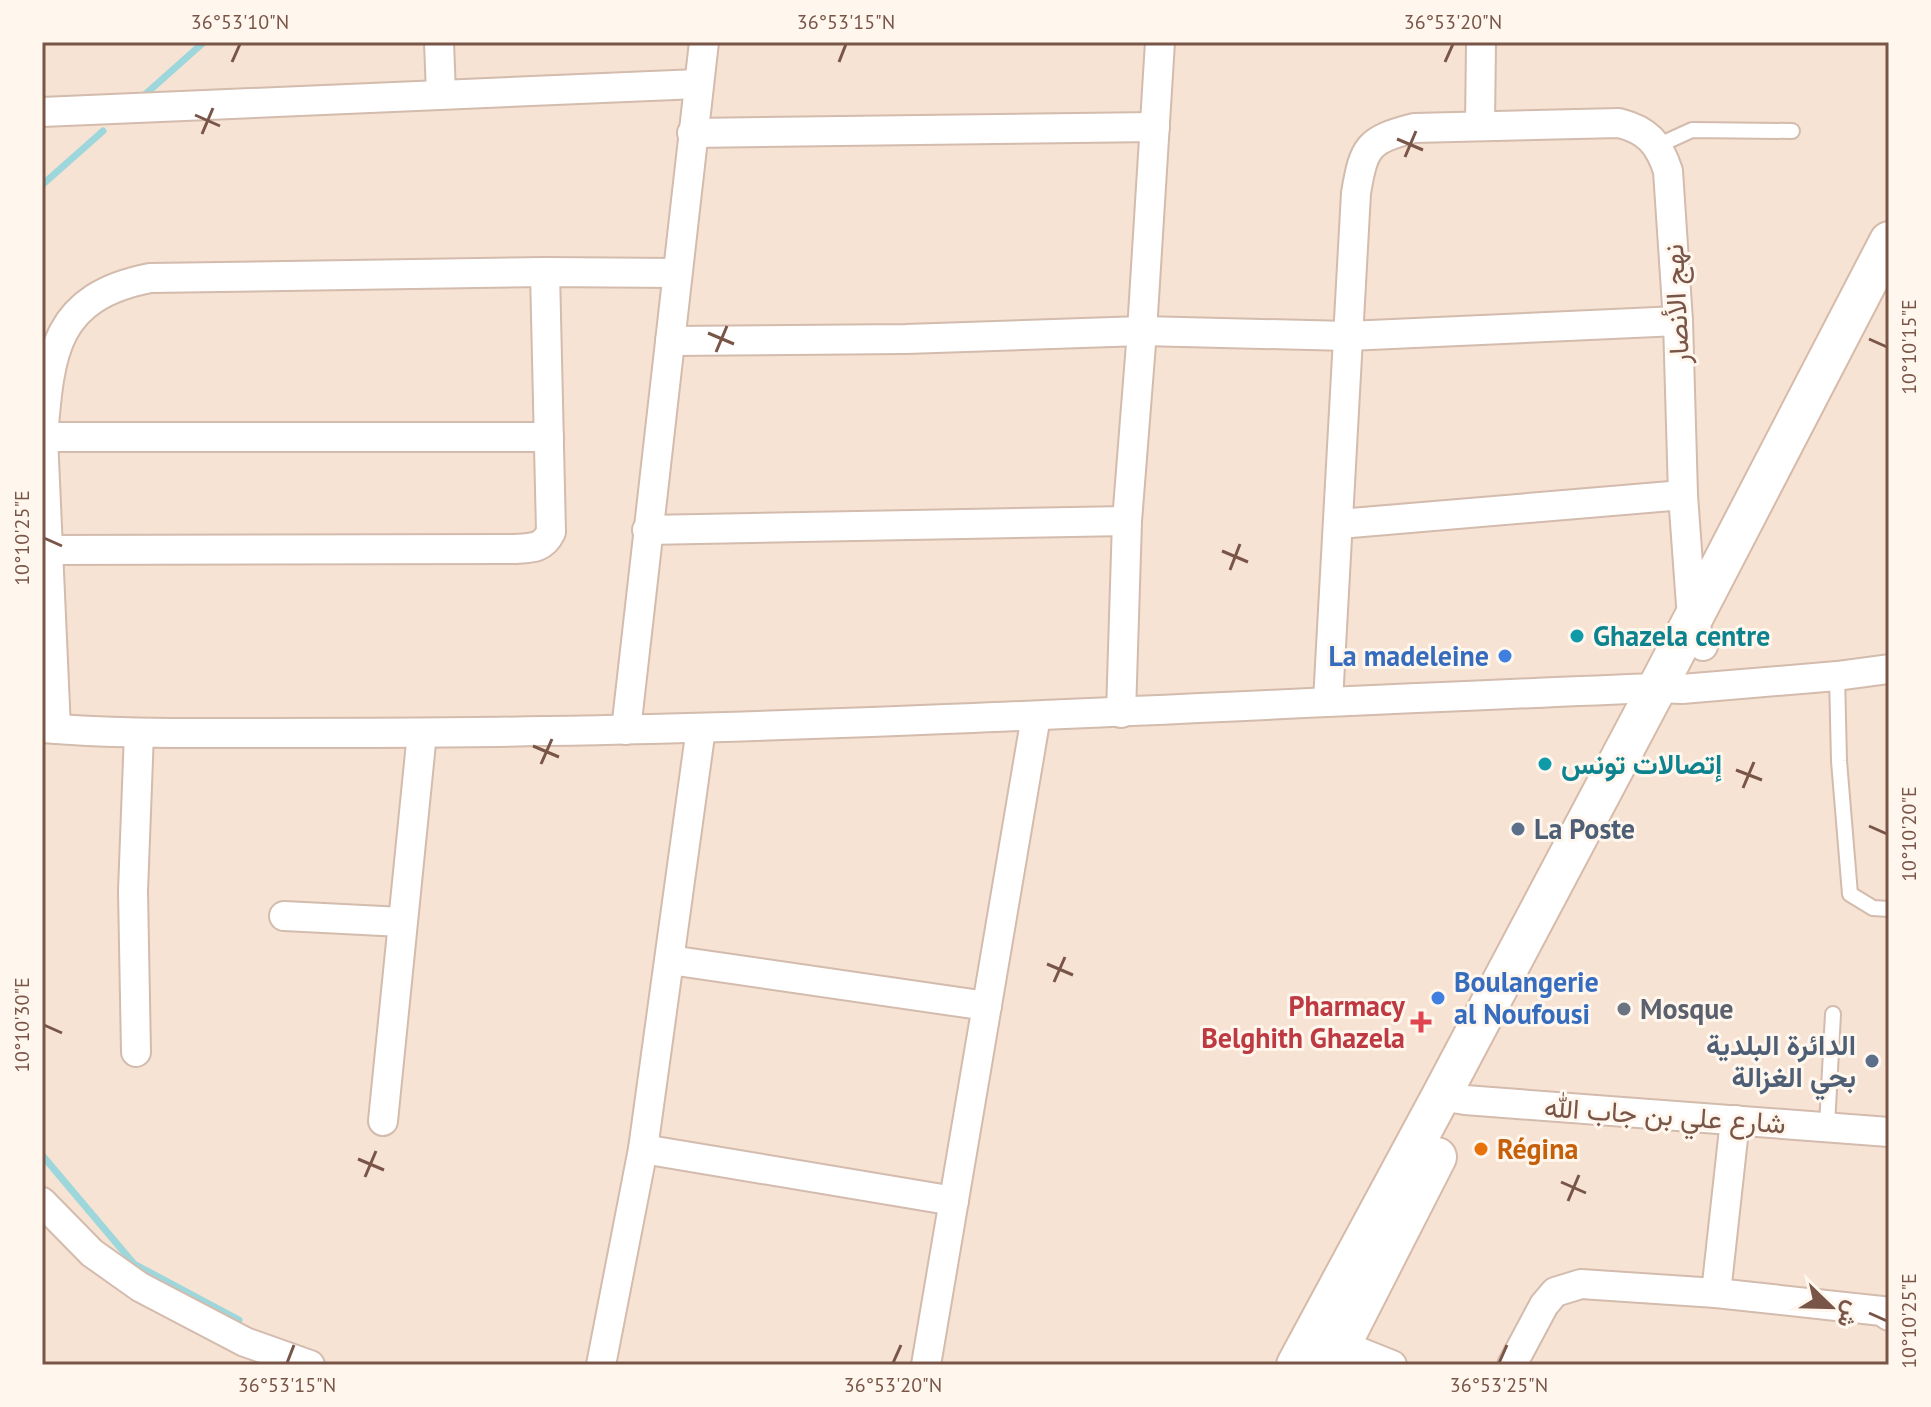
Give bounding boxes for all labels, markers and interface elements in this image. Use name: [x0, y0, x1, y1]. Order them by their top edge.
text: 36°53'10"N: [191, 9, 289, 35]
text: 36°53'15"N: [797, 9, 895, 35]
text: 36°53'20"N: [1404, 9, 1502, 35]
street label: نهج الأنصار: [1654, 243, 1699, 366]
text: 10°10'15"E: [1896, 299, 1922, 395]
text: 10°10'25"E: [9, 490, 35, 586]
place label: Ghazela centre: [1593, 617, 1770, 654]
marker: Ghazela centre: [1568, 627, 1586, 645]
place label: La madeleine: [1328, 637, 1489, 674]
marker: La madeleine: [1496, 647, 1514, 665]
place label: إتصالات تونس: [1561, 745, 1722, 783]
marker: إتصالات تونس: [1536, 755, 1554, 773]
text: 10°10'20"E: [1896, 786, 1922, 882]
place label: La Poste: [1534, 810, 1635, 847]
marker: La Poste: [1509, 820, 1527, 838]
place label: Boulangerie al Noufousi: [1454, 963, 1599, 1032]
text: 10°10'30"E: [9, 977, 35, 1073]
place label: Pharmacy Belghith Ghazela: [1201, 987, 1406, 1056]
marker: Boulangerie al Noufousi: [1429, 989, 1447, 1007]
place label: Mosque: [1640, 990, 1734, 1027]
marker: Mosque: [1615, 1000, 1633, 1018]
marker: Pharmacy Belghith Ghazela: [1412, 1013, 1430, 1031]
place label: الدائرة البلدية بحي الغزالة: [1706, 1026, 1856, 1101]
marker: الدائرة البلدية بحي الغزالة: [1863, 1052, 1881, 1070]
street label: شارع علي بن جاب الله: [1543, 1088, 1787, 1146]
place label: Régina: [1497, 1130, 1578, 1167]
marker: Régina: [1472, 1140, 1490, 1158]
north arrow: [1791, 1267, 1871, 1347]
text: 10°10'25"E: [1896, 1273, 1922, 1369]
text: ش: [1831, 1297, 1867, 1332]
text: 36°53'15"N: [238, 1372, 336, 1398]
text: 36°53'20"N: [844, 1372, 942, 1398]
text: 36°53'25"N: [1450, 1372, 1548, 1398]

